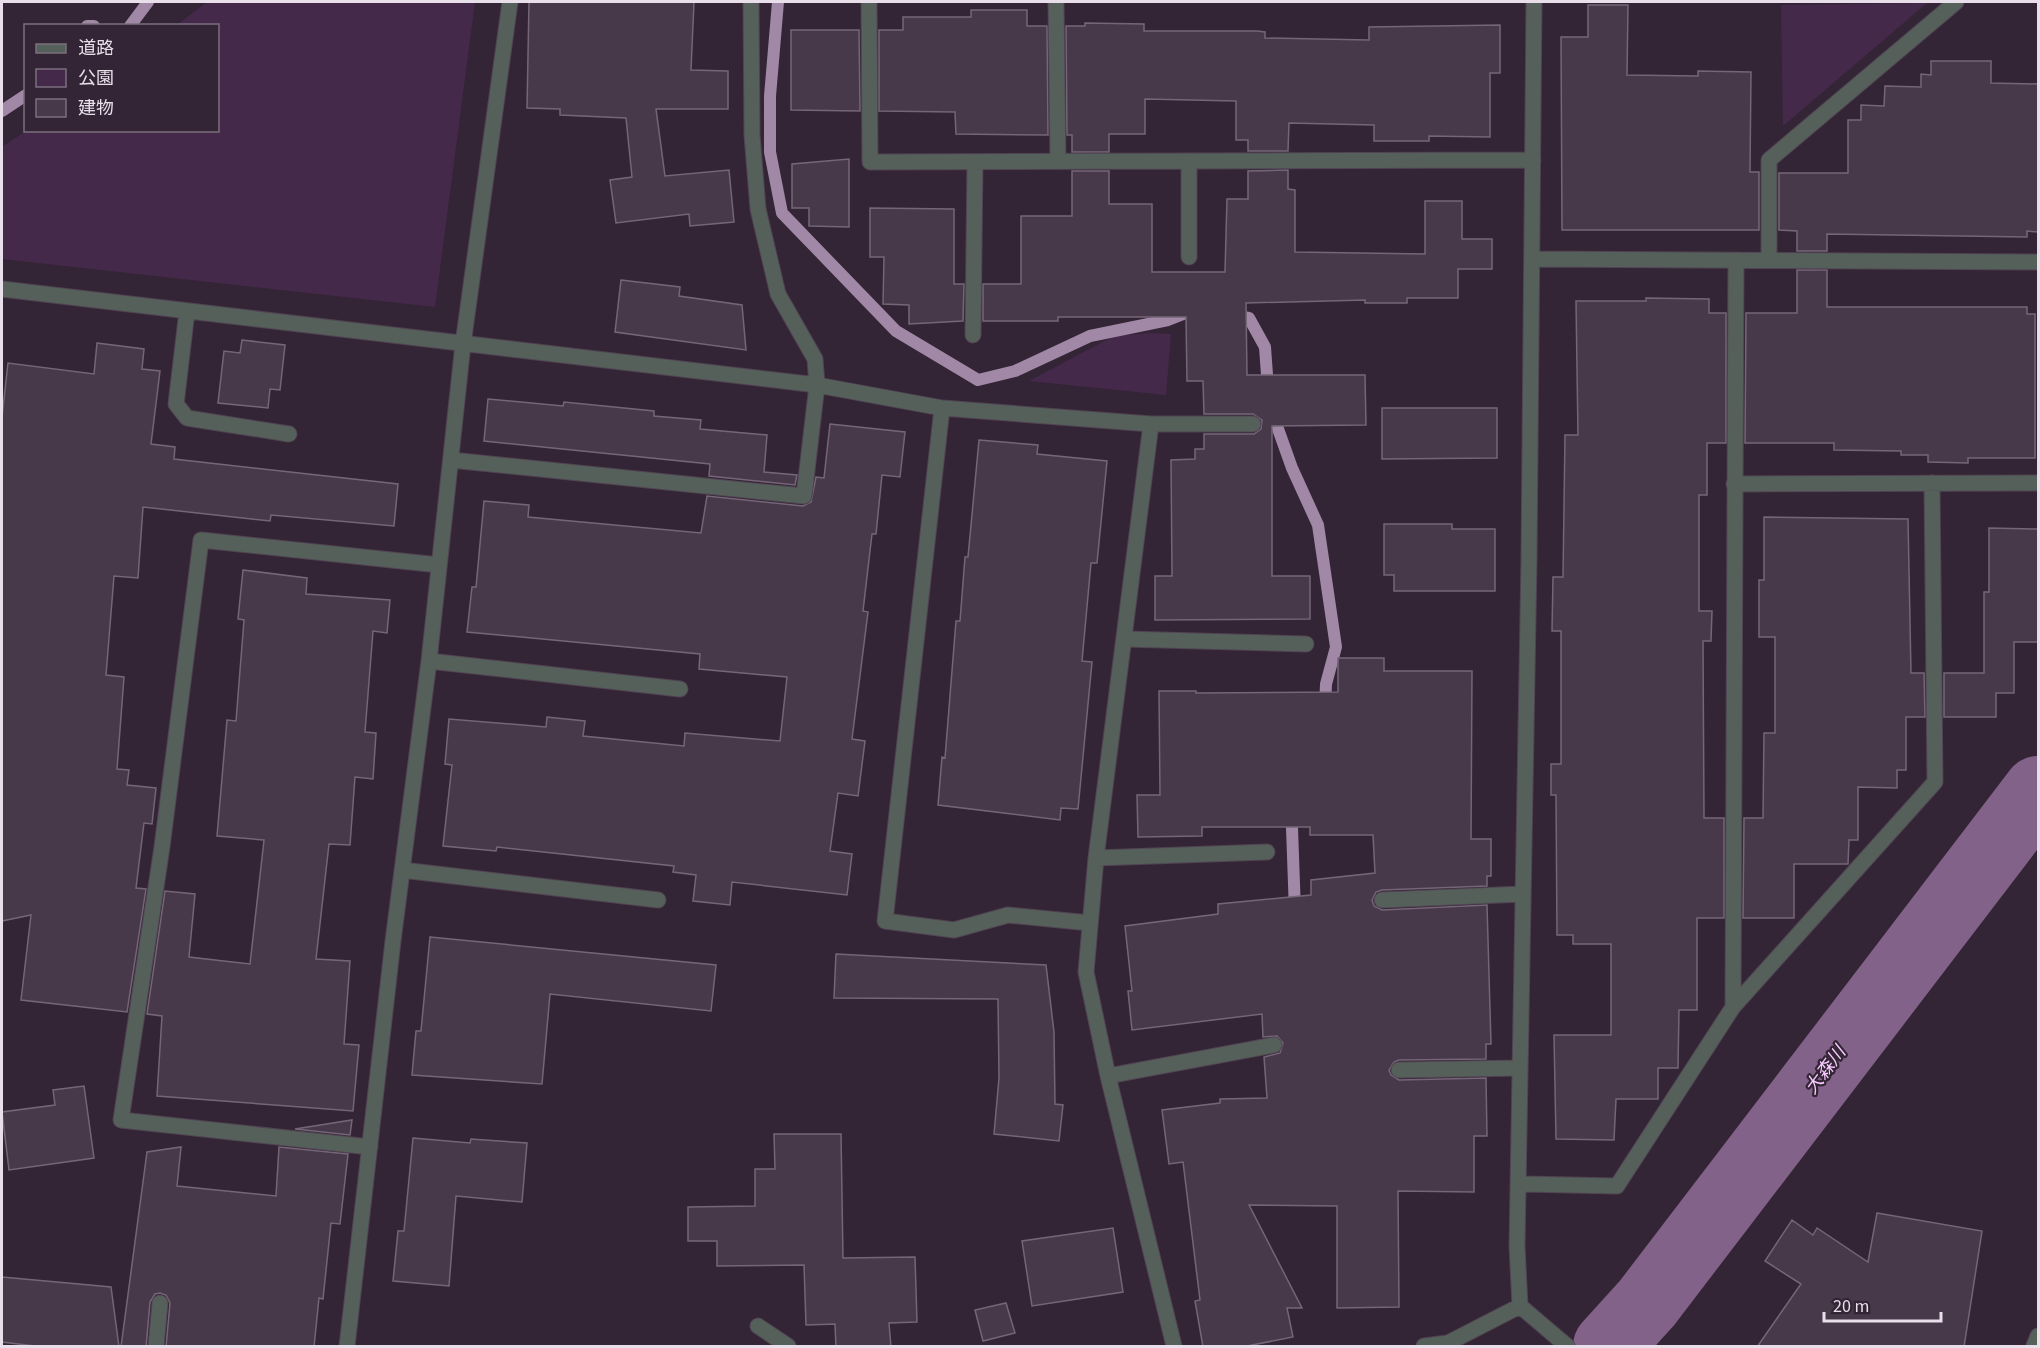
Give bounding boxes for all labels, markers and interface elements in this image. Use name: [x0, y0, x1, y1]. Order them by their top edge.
legend: [24, 24, 219, 132]
text: 道路: [78, 36, 114, 61]
text: 公園: [78, 66, 114, 91]
text: 建物: [78, 96, 114, 121]
water label: 大森川: [1799, 1040, 1853, 1099]
scale bar: [1824, 1285, 1941, 1323]
text: 20 m: [1833, 1294, 1869, 1319]

